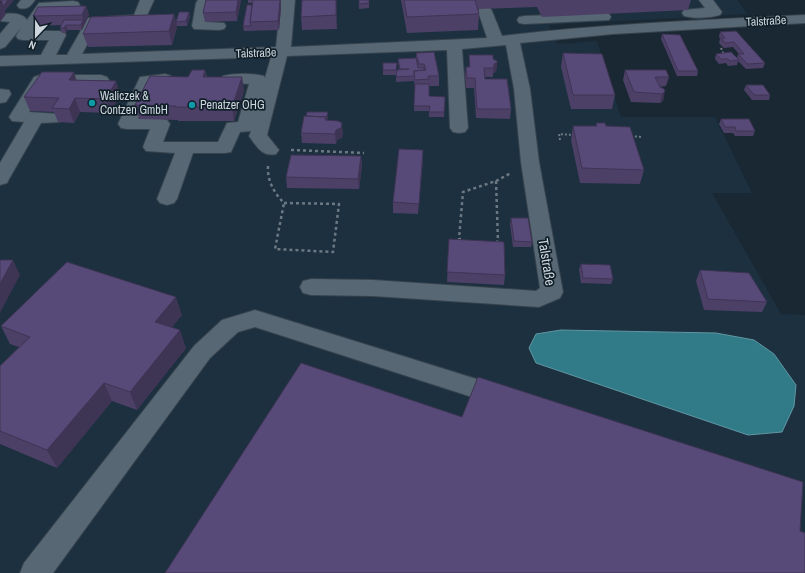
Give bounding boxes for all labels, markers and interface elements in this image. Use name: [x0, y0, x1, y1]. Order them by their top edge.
street label: Talstraße: [745, 12, 787, 30]
north arrow: [16, 16, 56, 56]
text: N: [27, 38, 38, 53]
street label: Talstraße: [235, 44, 277, 62]
place label: Waliczek & Contzen GmbH: [100, 88, 168, 118]
place label: Penatzer OHG: [200, 97, 265, 113]
marker: Waliczek & Contzen GmbH: [87, 98, 97, 108]
marker: Penatzer OHG: [187, 100, 197, 110]
street label: Talstraße: [534, 237, 560, 287]

